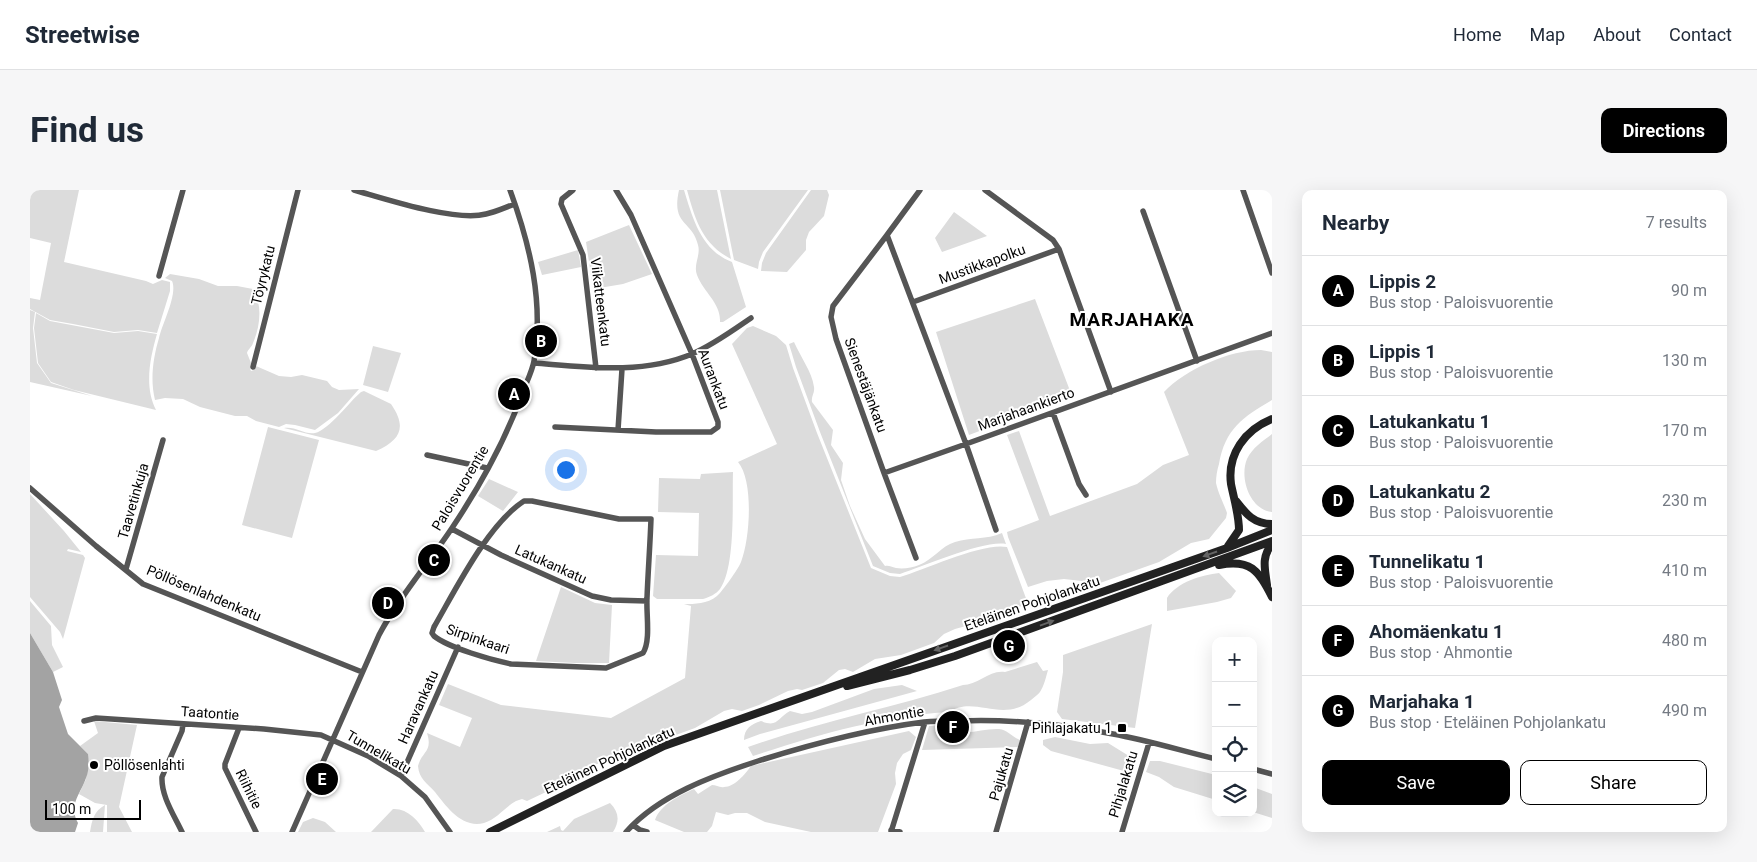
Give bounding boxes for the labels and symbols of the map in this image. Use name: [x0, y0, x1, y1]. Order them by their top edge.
street label: Mustikkapolku: [936, 241, 1028, 287]
street label: Töyrykatu: [248, 244, 278, 306]
street label: Viikatteenkatu: [588, 257, 614, 347]
district label: MARJAHAKA: [1069, 308, 1195, 331]
pin: B: [525, 322, 557, 360]
street label: Sienestäjänkatu: [841, 336, 891, 434]
street label: Aurankatu: [695, 346, 733, 412]
pin: A: [498, 375, 530, 413]
street label: Marjahaankierto: [975, 384, 1077, 434]
street label: Paloisvuorentie: [428, 443, 492, 533]
your location: [553, 457, 579, 483]
street label: Taavetinkuja: [115, 461, 151, 541]
pin: C: [418, 541, 450, 579]
street label: Latukankatu: [513, 541, 589, 587]
one-way arrow: [1202, 550, 1217, 558]
street label: Pöllösenlahdenkatu: [144, 562, 264, 624]
street label: Eteläinen Pohjolankatu: [962, 572, 1102, 634]
pin: D: [372, 584, 404, 622]
one-way arrow: [1039, 619, 1054, 626]
street label: Sirpinkaari: [444, 621, 512, 657]
pin: G: [993, 627, 1025, 665]
one-way arrow: [933, 644, 948, 652]
street label: Haravankatu: [395, 668, 441, 746]
street label: Taatontie: [180, 703, 240, 723]
street label: Ahmontie: [863, 703, 925, 729]
pin: F: [937, 708, 969, 746]
place label: Pihlajakatu 1: [1032, 720, 1112, 736]
marker: Pihlajakatu 1: [1116, 722, 1128, 734]
street label: Eteläinen Pohjolankatu: [541, 723, 677, 797]
street label: Tunnelikatu: [344, 727, 414, 777]
street label: Pajukatu: [986, 746, 1016, 802]
street label: Pihjalakatu: [1105, 749, 1141, 819]
place label: Pöllösenlahti: [104, 757, 185, 773]
marker: Pöllösenlahti: [88, 759, 100, 771]
pin: E: [306, 760, 338, 798]
street label: Riihitie: [233, 767, 265, 811]
scale bar: [45, 797, 141, 820]

